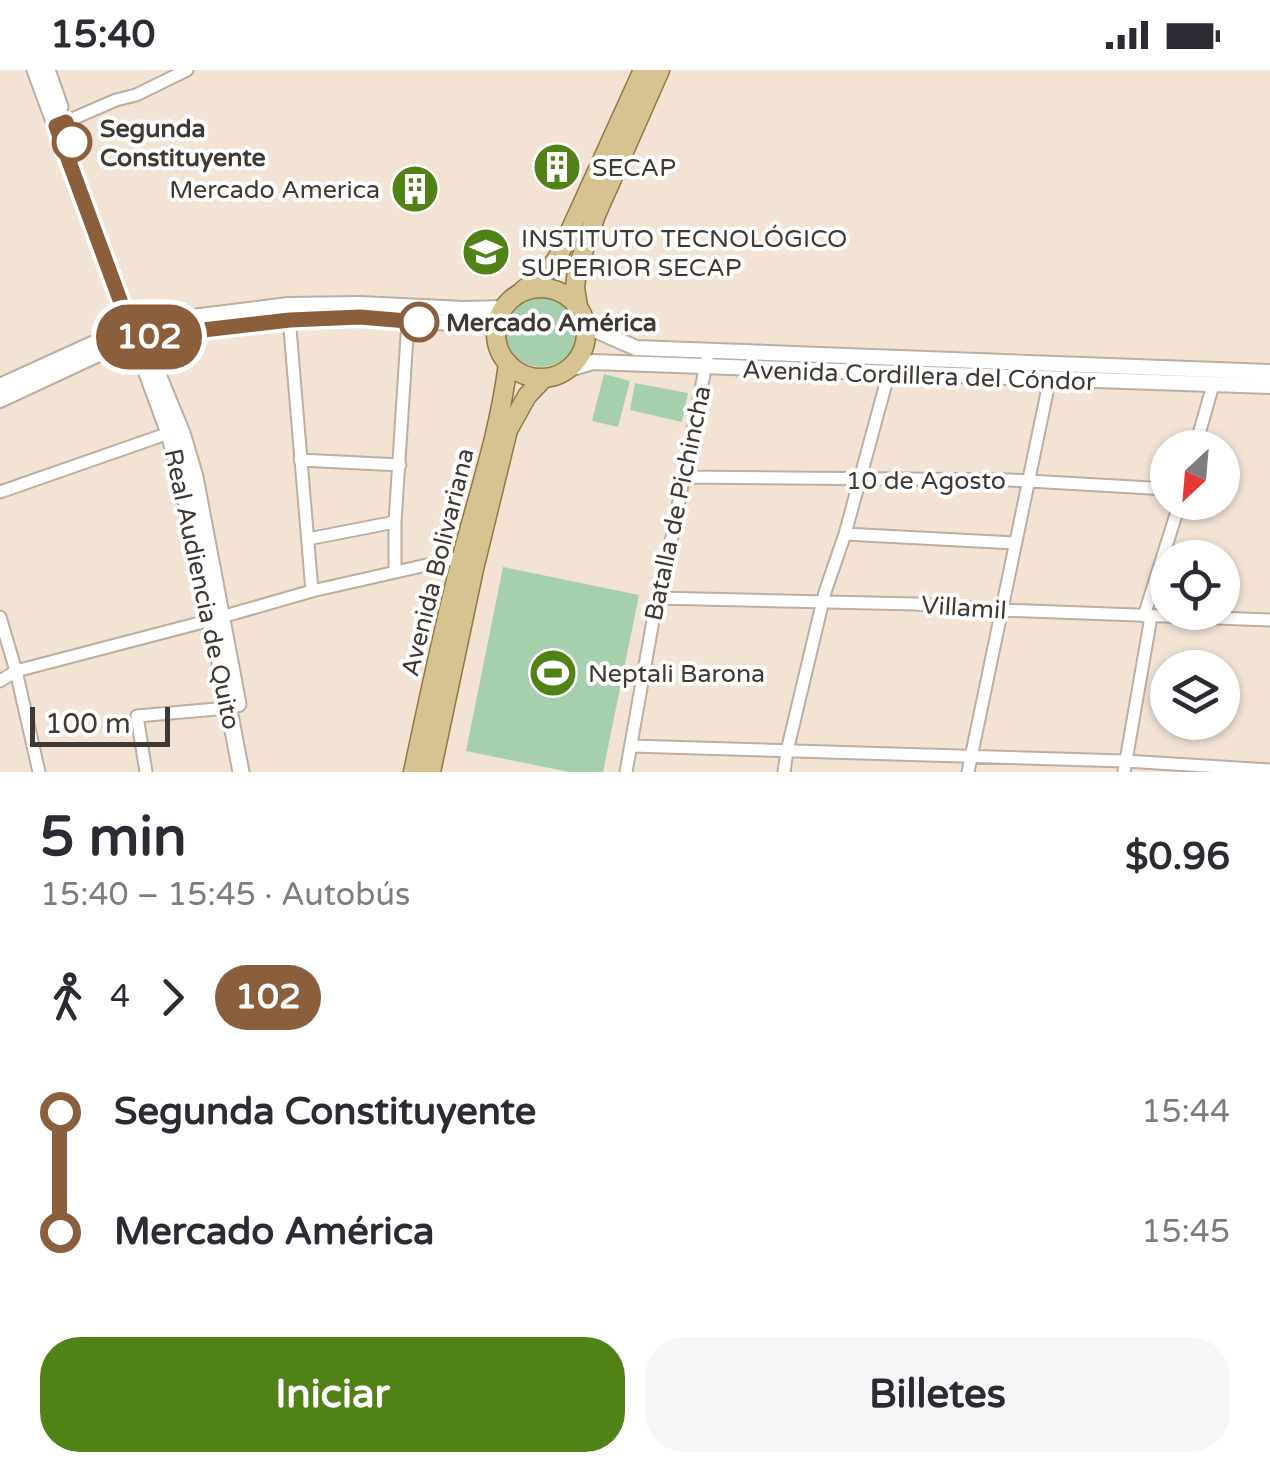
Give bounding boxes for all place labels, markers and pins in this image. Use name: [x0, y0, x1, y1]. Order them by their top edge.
place label: Segunda Constituyente: [100, 114, 266, 173]
marker: Segunda Constituyente: [53, 123, 91, 161]
building icon: SECAP: [531, 141, 583, 193]
place label: SECAP: [592, 153, 676, 183]
building icon: Mercado America: [389, 163, 441, 215]
place label: Mercado America: [169, 175, 380, 205]
place label: INSTITUTO TECNOLÓGICO SUPERIOR SECAP: [521, 224, 847, 283]
school or university icon: INSTITUTO TECNOLÓGICO SUPERIOR SECAP: [460, 226, 512, 278]
marker: Mercado América: [400, 303, 438, 341]
place label: Mercado América: [446, 308, 657, 338]
sports icon: Neptali Barona: [527, 647, 579, 699]
place label: Neptali Barona: [588, 659, 765, 689]

